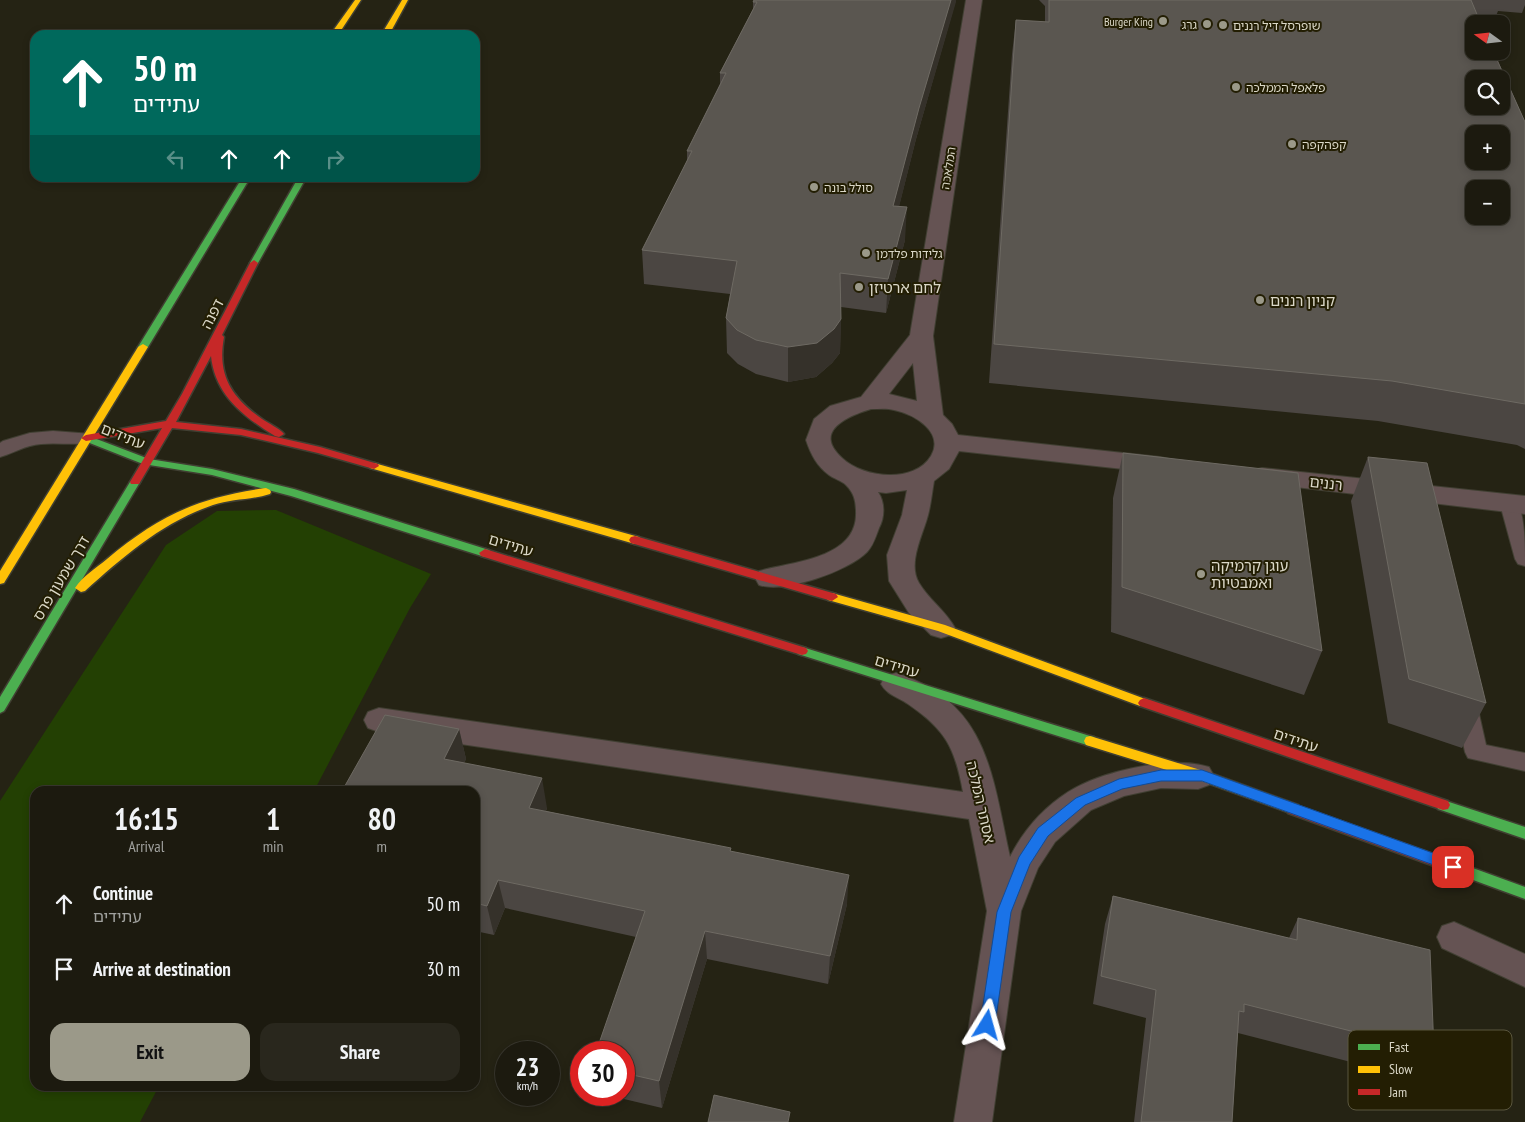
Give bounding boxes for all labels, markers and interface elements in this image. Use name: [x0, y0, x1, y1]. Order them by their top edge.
place label: Burger King: [1104, 14, 1153, 29]
marker: Burger King: [1157, 15, 1169, 27]
north arrow: [1465, 15, 1510, 60]
map controls: [1465, 15, 1510, 225]
place label: גרג: [1182, 17, 1197, 32]
marker: גרג: [1201, 18, 1213, 30]
place label: שופרסל דיל רננים: [1233, 18, 1320, 33]
marker: שופרסל דיל רננים: [1217, 19, 1229, 31]
text: 50 m: [133, 45, 197, 91]
icon: ahead: [50, 50, 115, 115]
button: search: [1465, 70, 1510, 115]
place label: פלאפל הממלכה: [1246, 80, 1325, 95]
marker: פלאפל הממלכה: [1230, 81, 1242, 93]
text: עתידים: [133, 90, 200, 118]
button: +: [1465, 125, 1510, 170]
place label: קפהקפה: [1302, 137, 1347, 152]
marker: קפהקפה: [1286, 138, 1298, 150]
icon: left: [162, 145, 190, 173]
icon: ahead: [215, 145, 243, 173]
icon: ahead: [268, 145, 296, 173]
icon: right: [321, 145, 349, 173]
street label: המלאכה: [937, 146, 959, 190]
place label: סולל בונה: [824, 180, 873, 195]
button: −: [1465, 180, 1510, 225]
marker: סולל בונה: [808, 181, 820, 193]
place label: גלידות פלדמן: [876, 246, 943, 261]
marker: גלידות פלדמן: [860, 247, 872, 259]
place label: לחם ארטיזן: [869, 278, 941, 297]
marker: לחם ארטיזן: [853, 281, 865, 293]
place label: קניון רננים: [1270, 291, 1335, 310]
marker: קניון רננים: [1254, 294, 1266, 306]
street label: דפנה: [196, 296, 228, 332]
street label: עתידים: [98, 419, 148, 453]
street label: רננים: [1308, 472, 1344, 494]
street label: עתידים: [486, 529, 536, 561]
street label: דרך שמעון פרס: [28, 532, 94, 624]
place label: עוגן קרמיקה ואמבטיות: [1211, 556, 1289, 592]
marker: עוגן קרמיקה ואמבטיות: [1195, 568, 1207, 580]
street label: עתידים: [872, 650, 922, 682]
street label: עתידים: [1271, 724, 1321, 756]
street label: אסתר המלכה: [962, 759, 1000, 845]
text: 16:15: [114, 799, 179, 838]
text: 1: [266, 799, 280, 838]
text: 80: [367, 799, 396, 838]
text: Arrival: [128, 836, 164, 856]
text: min: [263, 836, 284, 856]
text: m: [377, 836, 387, 856]
pin: [1432, 846, 1474, 888]
icon: arrive: [1439, 853, 1467, 881]
text: Continue: [93, 881, 153, 905]
icon: ahead: [50, 890, 78, 918]
text: 50 m: [427, 892, 460, 916]
text: עתידים: [93, 906, 142, 926]
icon: arrive: [50, 955, 78, 983]
text: Arrive at destination: [93, 957, 231, 981]
text: 30 m: [427, 957, 460, 981]
position arrow: [960, 998, 1012, 1050]
button: Exit: [50, 1023, 250, 1081]
button: Share: [260, 1023, 460, 1081]
legend: [1348, 1030, 1512, 1110]
text: Fast: [1389, 1038, 1409, 1056]
speed limit sign: 30: [570, 1041, 635, 1106]
text: 23: [516, 1051, 539, 1083]
text: Slow: [1389, 1060, 1413, 1078]
text: km/h: [517, 1078, 538, 1093]
text: Jam: [1388, 1083, 1407, 1101]

